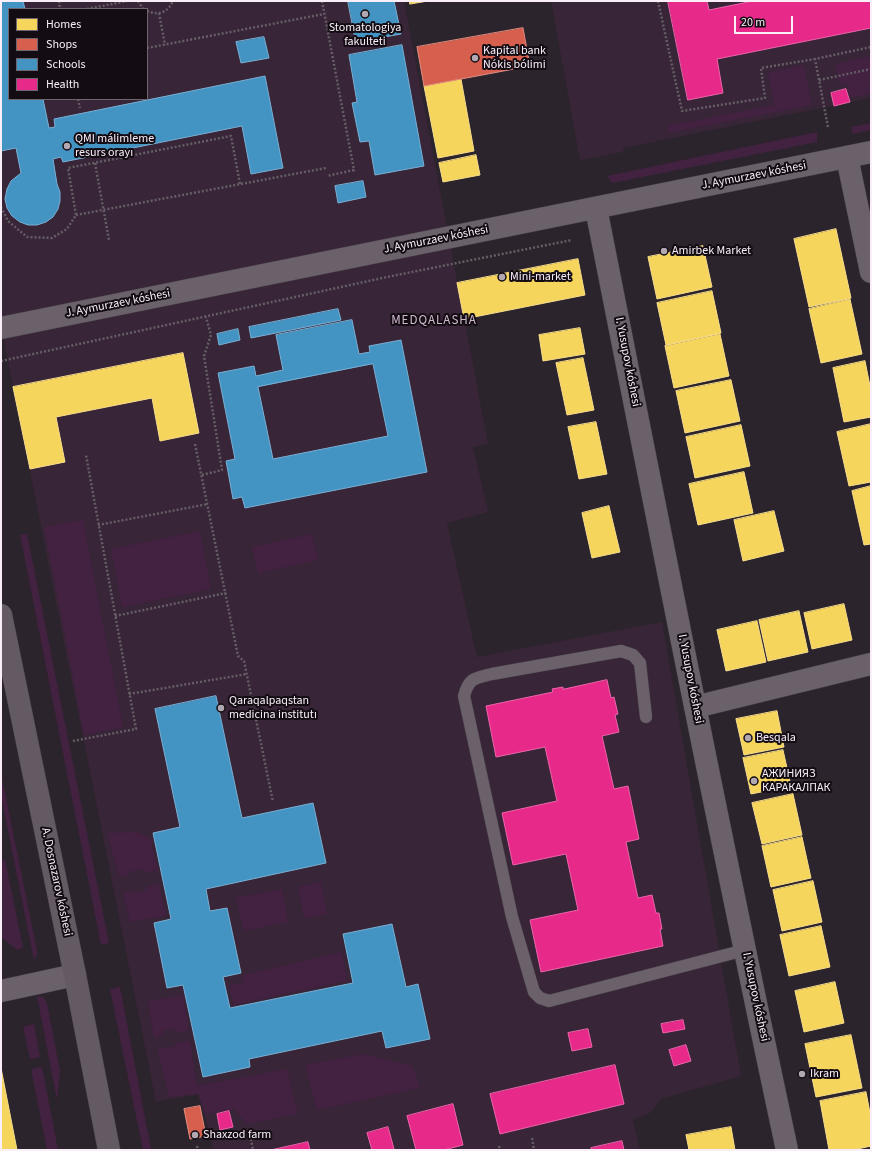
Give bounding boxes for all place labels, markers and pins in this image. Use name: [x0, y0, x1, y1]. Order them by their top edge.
marker: Stomatologiya fakulteti: [360, 9, 370, 19]
place label: Stomatologiya fakulteti: [329, 21, 401, 49]
place label: Kapital bank Nókis bólimi: [483, 44, 546, 72]
marker: Kapital bank Nókis bólimi: [470, 53, 480, 63]
place label: QMI málimleme resurs orayı: [75, 132, 154, 160]
marker: QMI málimleme resurs orayı: [62, 141, 72, 151]
place label: Amirbek Market: [672, 244, 751, 258]
marker: Amirbek Market: [659, 246, 669, 256]
place label: Mini-market: [510, 270, 571, 284]
marker: Mini-market: [497, 272, 507, 282]
place label: Qaraqalpaqstan medicina institutı: [229, 694, 317, 722]
marker: Qaraqalpaqstan medicina institutı: [216, 703, 226, 713]
place label: Besqala: [756, 731, 796, 745]
marker: Besqala: [743, 733, 753, 743]
place label: АЖИНИЯЗ КАРАКАЛПАК: [762, 767, 831, 795]
marker: АЖИНИЯЗ КАРАКАЛПАК: [749, 776, 759, 786]
place label: Ikram: [810, 1067, 839, 1081]
marker: Ikram: [797, 1069, 807, 1079]
place label: Shaxzod farm: [203, 1128, 271, 1142]
marker: Shaxzod farm: [190, 1130, 200, 1140]

